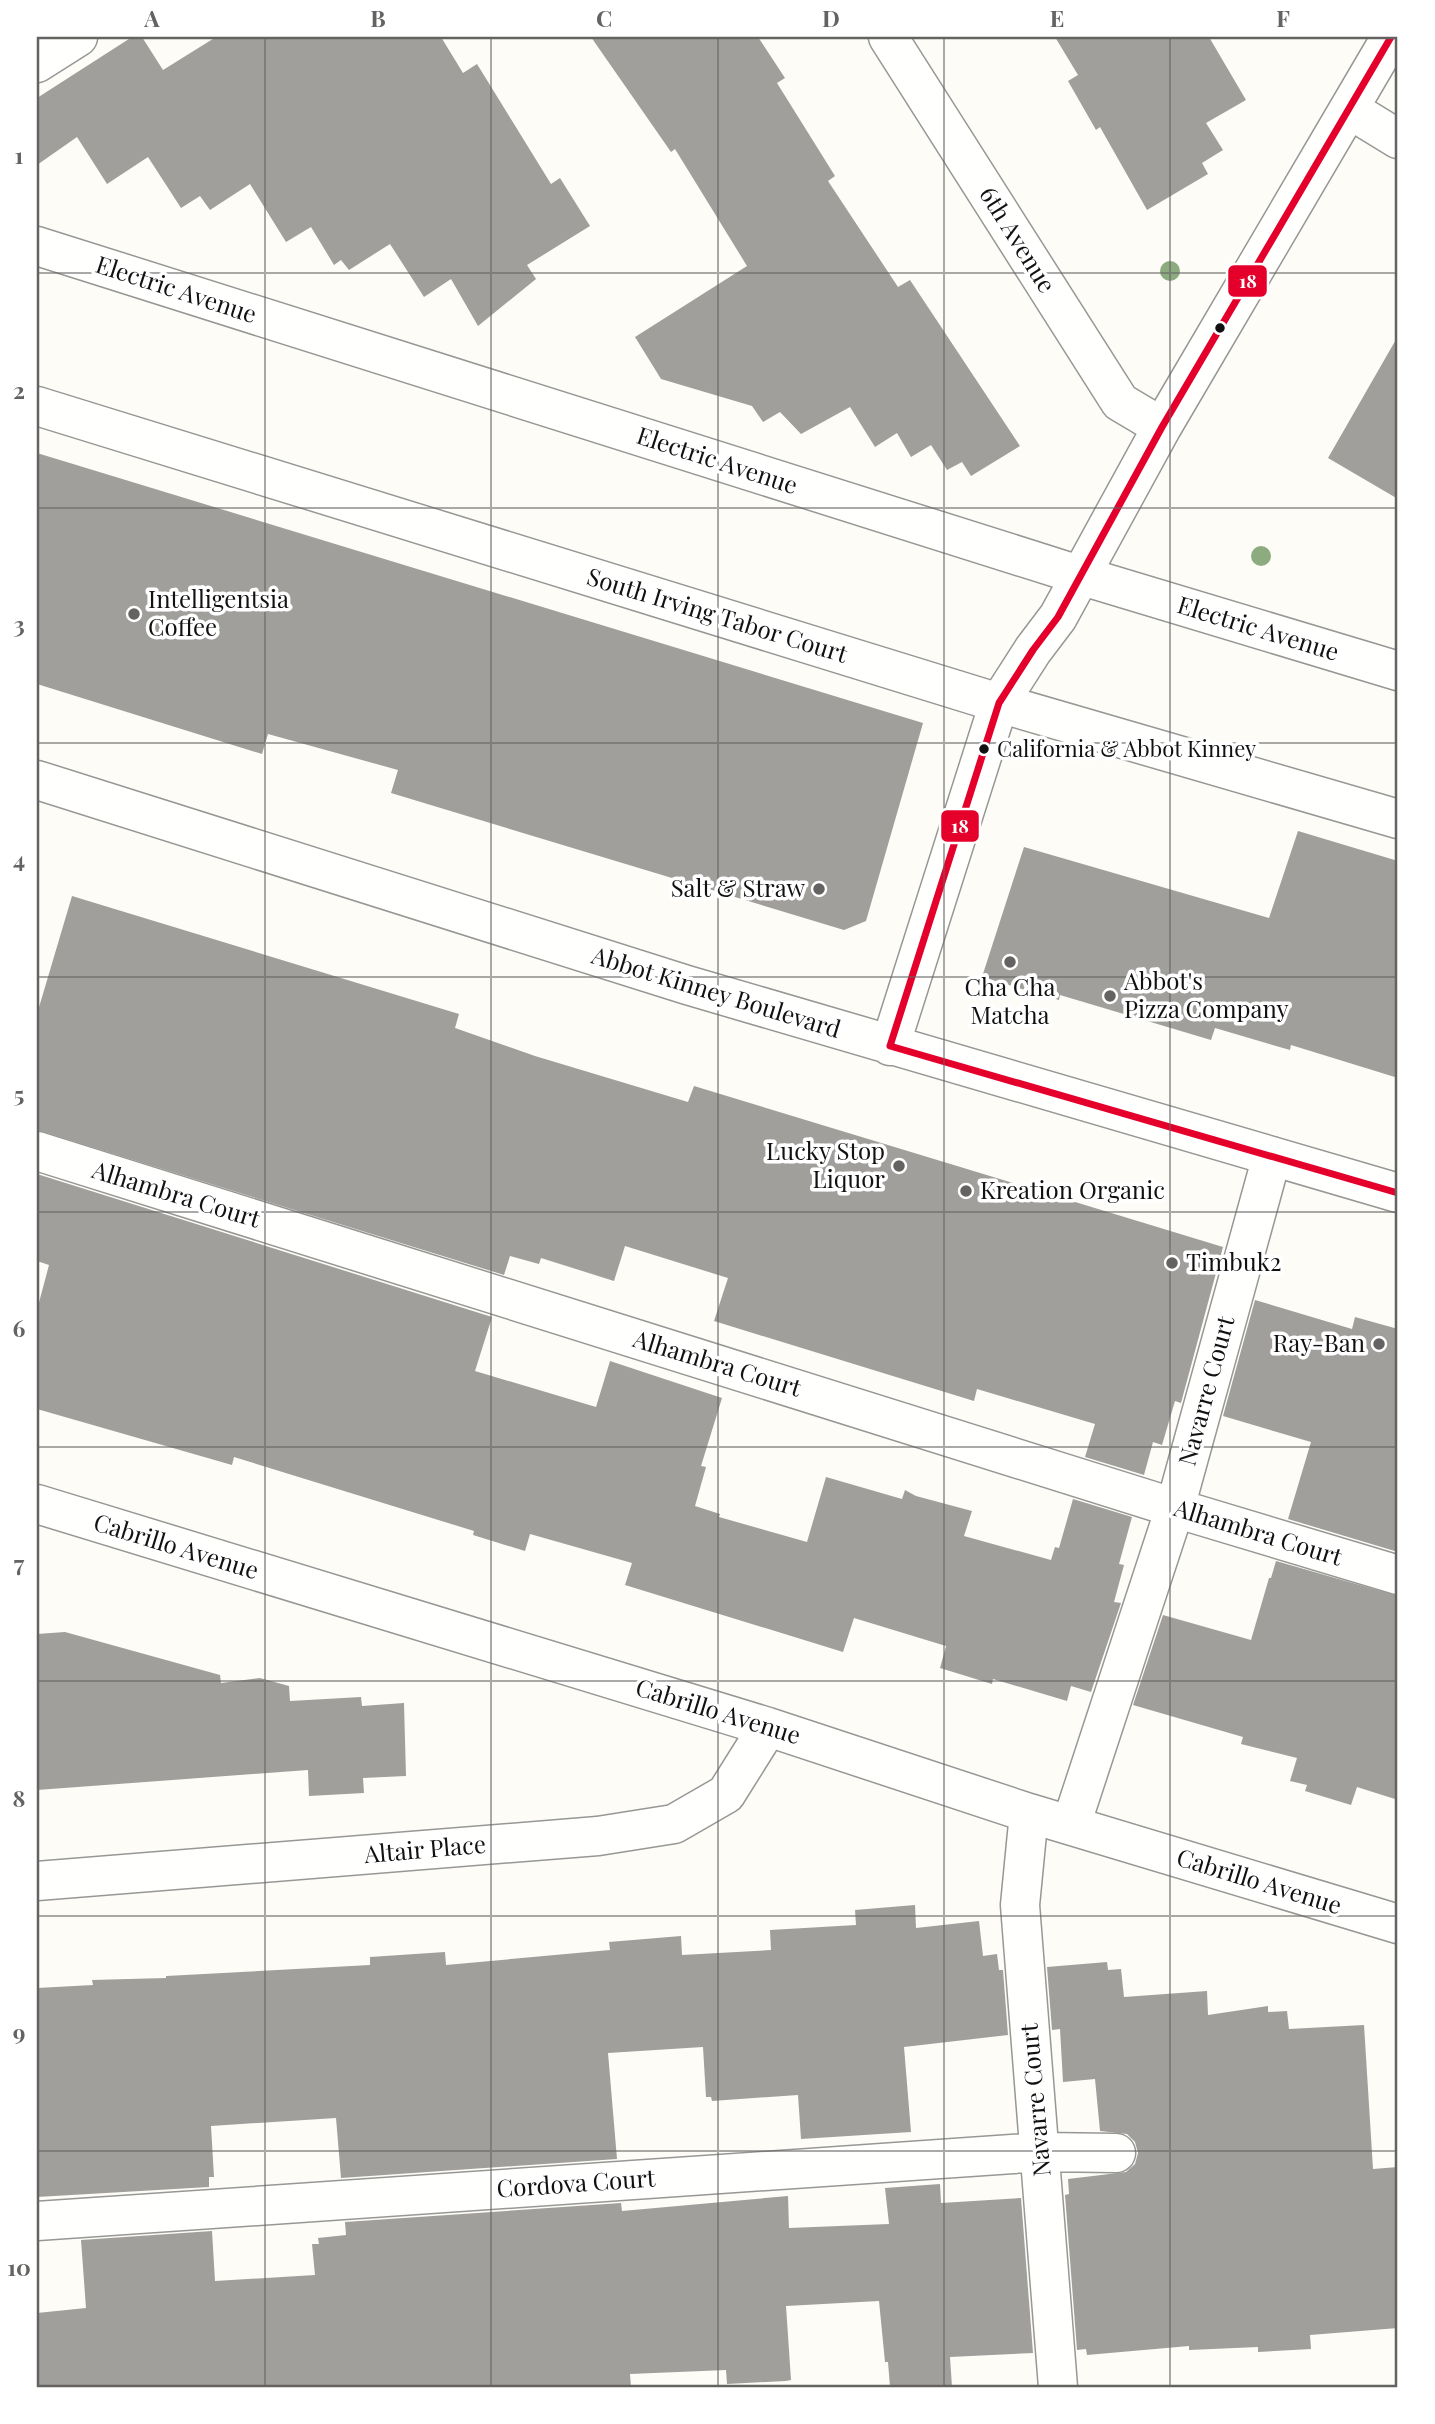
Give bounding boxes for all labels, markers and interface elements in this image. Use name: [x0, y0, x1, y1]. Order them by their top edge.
text: A: [143, 2, 160, 33]
text: B: [370, 2, 386, 33]
text: C: [596, 2, 612, 33]
text: D: [822, 2, 840, 33]
text: E: [1050, 2, 1064, 33]
text: F: [1276, 2, 1290, 33]
text: 1: [15, 139, 24, 170]
street label: 6th Avenue: [973, 180, 1064, 298]
street label: Electric Avenue: [92, 247, 261, 329]
line badge: 18: [1227, 264, 1268, 298]
text: 18: [1239, 267, 1257, 293]
unlabelled marker: [1213, 321, 1227, 335]
text: 2: [13, 374, 25, 405]
street label: Electric Avenue: [633, 418, 802, 500]
street label: South Irving Tabor Court: [584, 559, 852, 669]
place label: Intelligentsia Coffee: [148, 582, 289, 642]
street label: Electric Avenue: [1174, 587, 1343, 667]
marker: Intelligentsia Coffee: [126, 606, 142, 622]
text: 3: [13, 608, 25, 639]
place label: California & Abbot Kinney: [997, 733, 1256, 763]
marker: California & Abbot Kinney: [977, 742, 991, 756]
line badge: 18: [940, 809, 980, 843]
text: 18: [951, 812, 969, 838]
text: 4: [13, 843, 25, 874]
place label: Salt & Straw: [671, 871, 806, 903]
marker: Salt & Straw: [811, 881, 827, 897]
street label: Abbot Kinney Boulevard: [587, 938, 845, 1044]
marker: Cha Cha Matcha: [1002, 954, 1018, 970]
place label: Abbot's Pizza Company: [1123, 964, 1289, 1024]
place label: Cha Cha Matcha: [965, 970, 1055, 1030]
marker: Abbot's Pizza Company: [1102, 988, 1118, 1004]
text: 5: [14, 1078, 24, 1109]
place label: Lucky Stop Liquor: [766, 1134, 885, 1194]
street label: Alhambra Court: [88, 1152, 265, 1234]
marker: Lucky Stop Liquor: [891, 1158, 907, 1174]
place label: Kreation Organic: [980, 1173, 1165, 1205]
marker: Kreation Organic: [958, 1183, 974, 1199]
place label: Timbuk2: [1186, 1245, 1281, 1277]
marker: Timbuk2: [1164, 1255, 1180, 1271]
text: 6: [13, 1312, 26, 1343]
street label: Navarre Court: [1170, 1312, 1241, 1469]
street label: Alhambra Court: [629, 1321, 806, 1403]
place label: Ray-Ban: [1273, 1326, 1365, 1358]
marker: Ray-Ban: [1371, 1336, 1387, 1352]
street label: Alhambra Court: [1170, 1490, 1347, 1572]
street label: Cabrillo Avenue: [90, 1505, 263, 1585]
text: 7: [14, 1547, 25, 1578]
street label: Cabrillo Avenue: [632, 1670, 805, 1750]
text: 8: [13, 1782, 25, 1813]
street label: Altair Place: [362, 1827, 487, 1869]
street label: Cabrillo Avenue: [1173, 1840, 1346, 1920]
text: 9: [13, 2016, 25, 2047]
street label: Navarre Court: [1011, 2022, 1057, 2178]
street label: Cordova Court: [496, 2160, 657, 2204]
text: 10: [7, 2251, 31, 2282]

